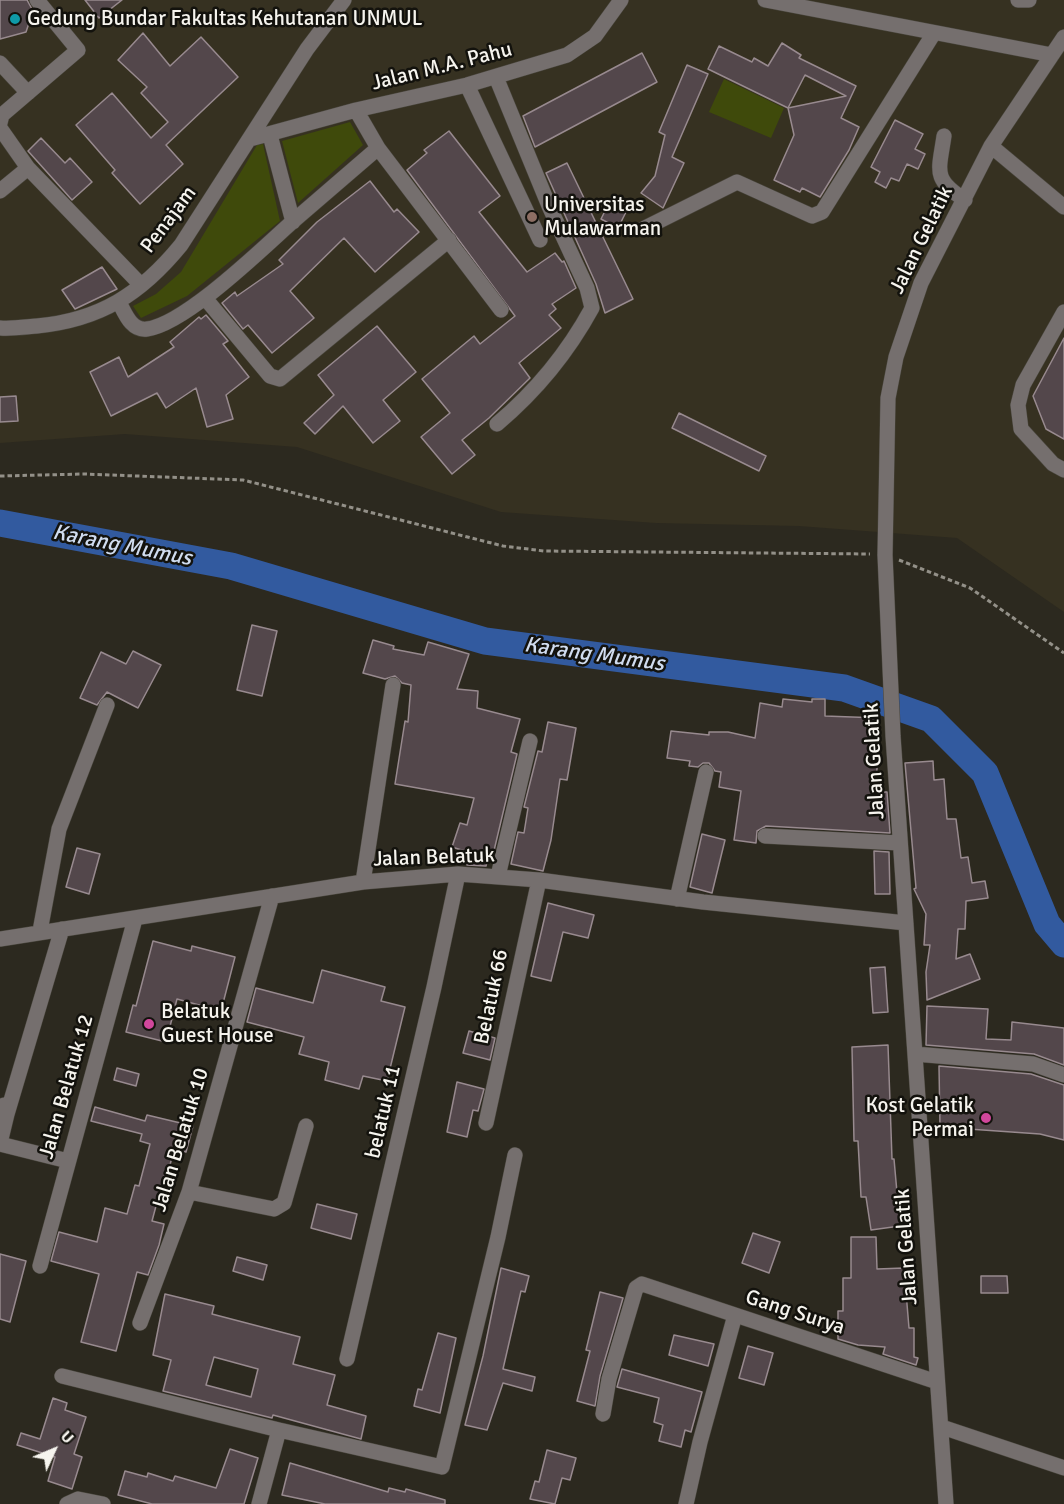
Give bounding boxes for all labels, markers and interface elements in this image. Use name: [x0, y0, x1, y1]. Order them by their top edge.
place label: Gedung Bundar Fakultas Kehutanan UNMUL: [27, 6, 423, 32]
marker: Gedung Bundar Fakultas Kehutanan UNMUL: [8, 12, 22, 26]
street label: Jalan M.A. Pahu: [369, 37, 515, 97]
street label: Penajam: [136, 182, 202, 258]
street label: Jalan Gelatik: [885, 182, 959, 298]
place label: Universitas Mulawarman: [544, 192, 661, 242]
marker: Universitas Mulawarman: [525, 210, 539, 224]
water label: Karang Mumus: [50, 520, 194, 572]
water label: Karang Mumus: [522, 632, 666, 678]
street label: Jalan Gelatik: [859, 702, 891, 820]
street label: Jalan Belatuk: [373, 843, 495, 873]
street label: Belatuk 66: [470, 947, 514, 1047]
place label: Belatuk Guest House: [161, 999, 274, 1049]
street label: Jalan Belatuk 12: [34, 1012, 100, 1162]
marker: Belatuk Guest House: [142, 1017, 156, 1031]
street label: belatuk 11: [361, 1063, 407, 1161]
street label: Jalan Belatuk 10: [147, 1065, 215, 1215]
place label: Kost Gelatik Permai: [865, 1093, 974, 1143]
marker: Kost Gelatik Permai: [979, 1111, 993, 1125]
street label: Jalan Gelatik: [890, 1188, 924, 1306]
street label: Gang Surya: [742, 1285, 848, 1341]
north arrow: [24, 1420, 84, 1480]
text: U: [56, 1427, 78, 1448]

